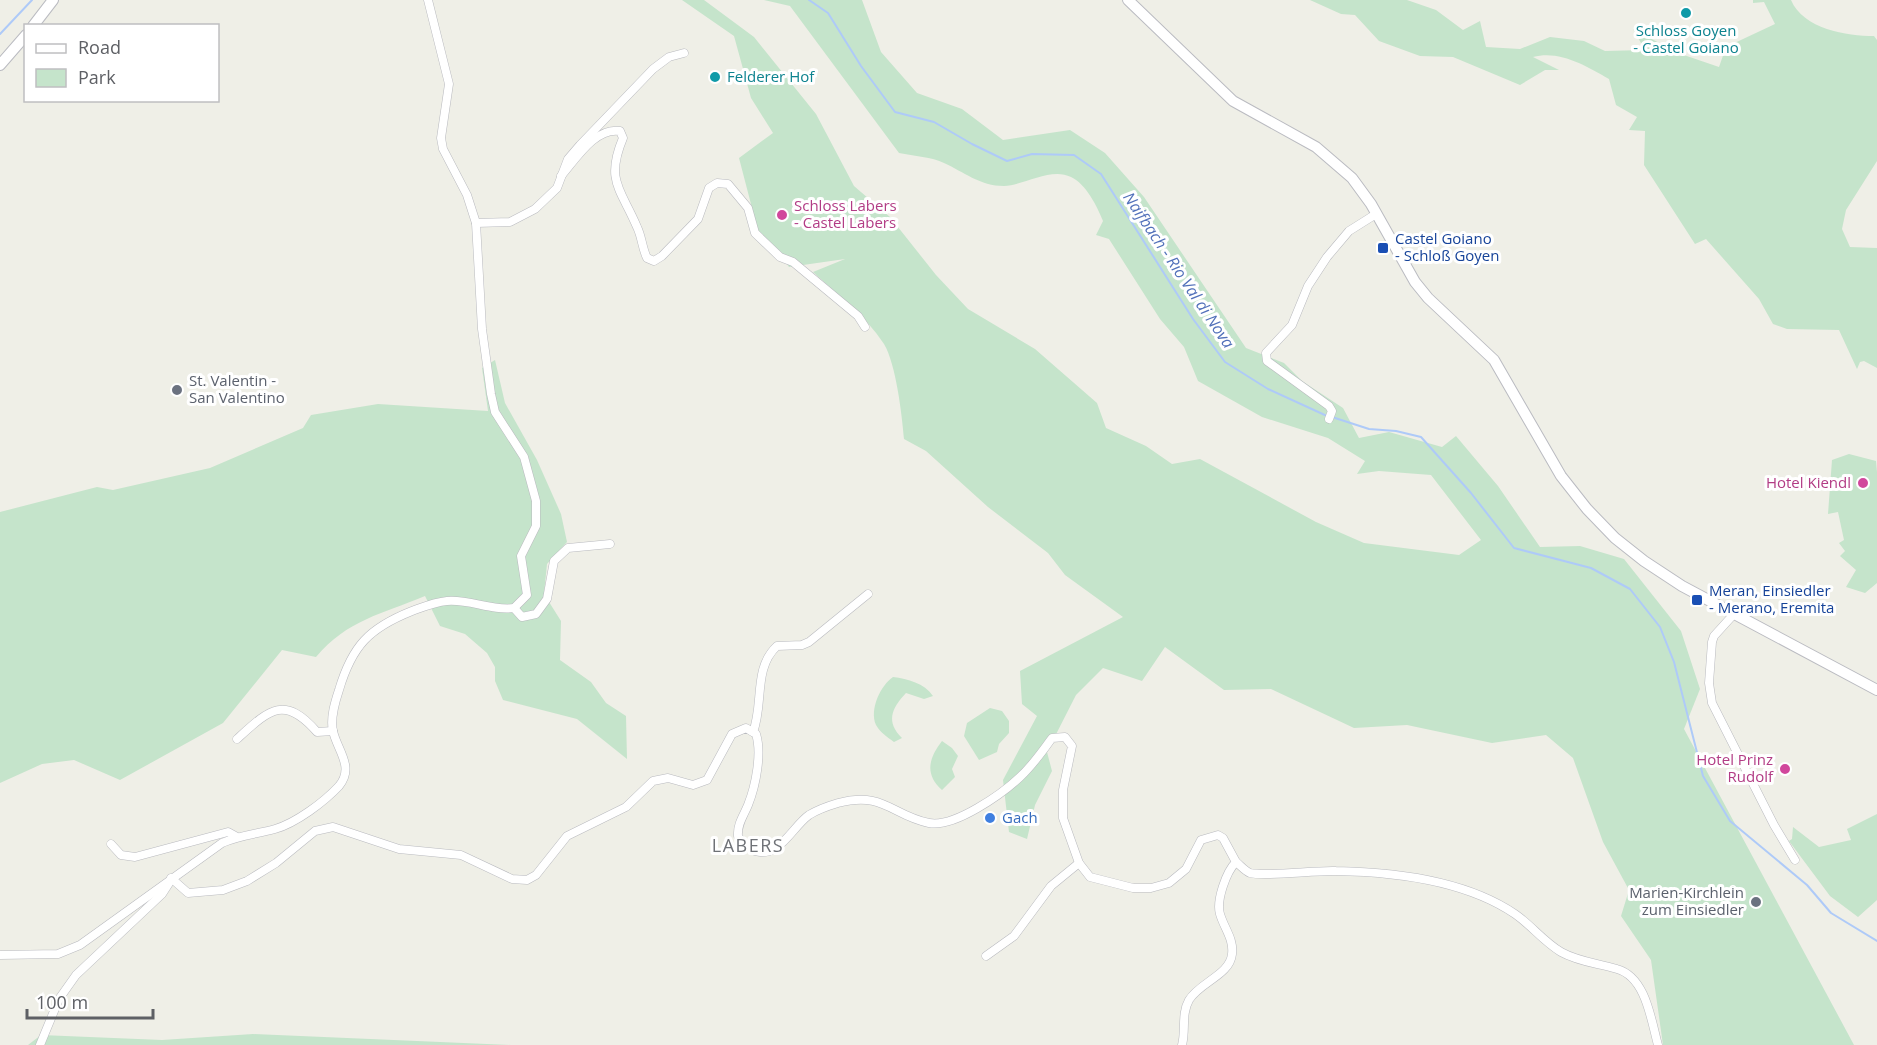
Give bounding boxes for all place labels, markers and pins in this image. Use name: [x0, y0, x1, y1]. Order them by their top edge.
marker: Schloss Goyen - Castel Goiano: [1679, 6, 1693, 20]
place label: Schloss Goyen - Castel Goiano: [1633, 20, 1739, 57]
place label: Felderer Hof: [727, 66, 815, 86]
marker: Felderer Hof: [708, 70, 722, 84]
place label: Schloss Labers - Castel Labers: [794, 195, 897, 232]
marker: Schloss Labers - Castel Labers: [775, 208, 789, 222]
place label: Castel Goiano - Schloß Goyen: [1395, 228, 1499, 265]
marker: Castel Goiano - Schloß Goyen: [1376, 241, 1390, 255]
place label: St. Valentin - San Valentino: [189, 370, 285, 407]
marker: St. Valentin - San Valentino: [170, 383, 184, 397]
place label: Hotel Kiendl: [1766, 472, 1851, 492]
marker: Hotel Kiendl: [1856, 476, 1870, 490]
place label: Meran, Einsiedler - Merano, Eremita: [1709, 580, 1834, 617]
marker: Meran, Einsiedler - Merano, Eremita: [1690, 593, 1704, 607]
place label: Hotel Prinz Rudolf: [1696, 749, 1774, 786]
marker: Hotel Prinz Rudolf: [1778, 762, 1792, 776]
place label: Gach: [1002, 807, 1038, 827]
marker: Gach: [983, 811, 997, 825]
place label: Marien-Kirchlein zum Einsiedler: [1629, 882, 1744, 919]
marker: Marien-Kirchlein zum Einsiedler: [1749, 895, 1763, 909]

